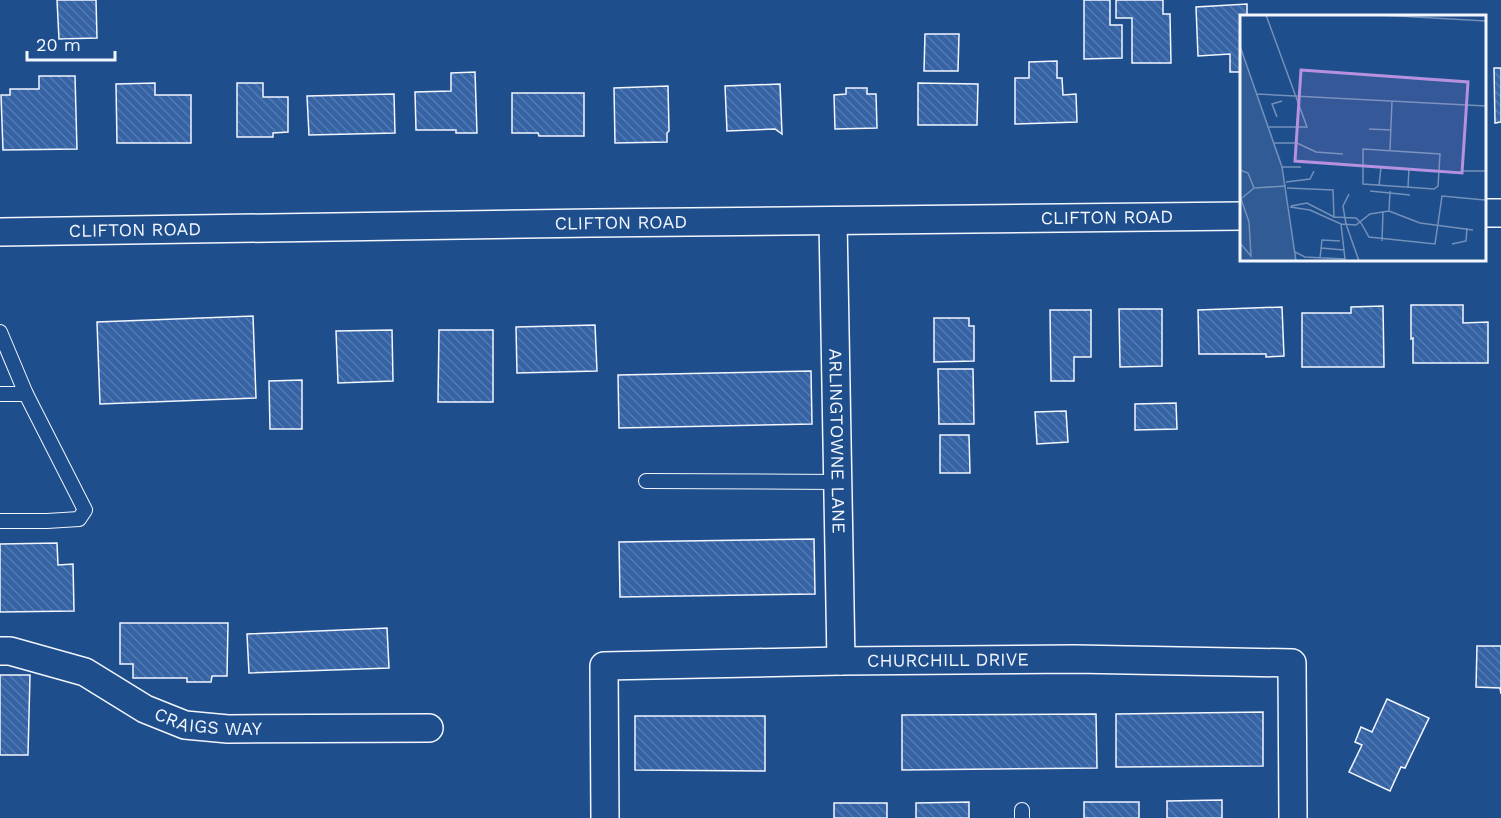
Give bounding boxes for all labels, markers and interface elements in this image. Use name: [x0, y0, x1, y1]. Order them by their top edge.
inset map: [1240, 15, 1486, 261]
scale bar: [27, 24, 116, 62]
text: 20 m: [36, 34, 81, 55]
street label: CLIFTON ROAD: [1040, 206, 1173, 228]
street label: CLIFTON ROAD: [554, 211, 687, 234]
street label: CLIFTON ROAD: [69, 218, 201, 241]
street label: ARLINGTOWNE LANE: [825, 348, 850, 534]
street label: CHURCHILL DRIVE: [867, 648, 1029, 671]
street label: CRAIGS WAY: [151, 703, 263, 739]

